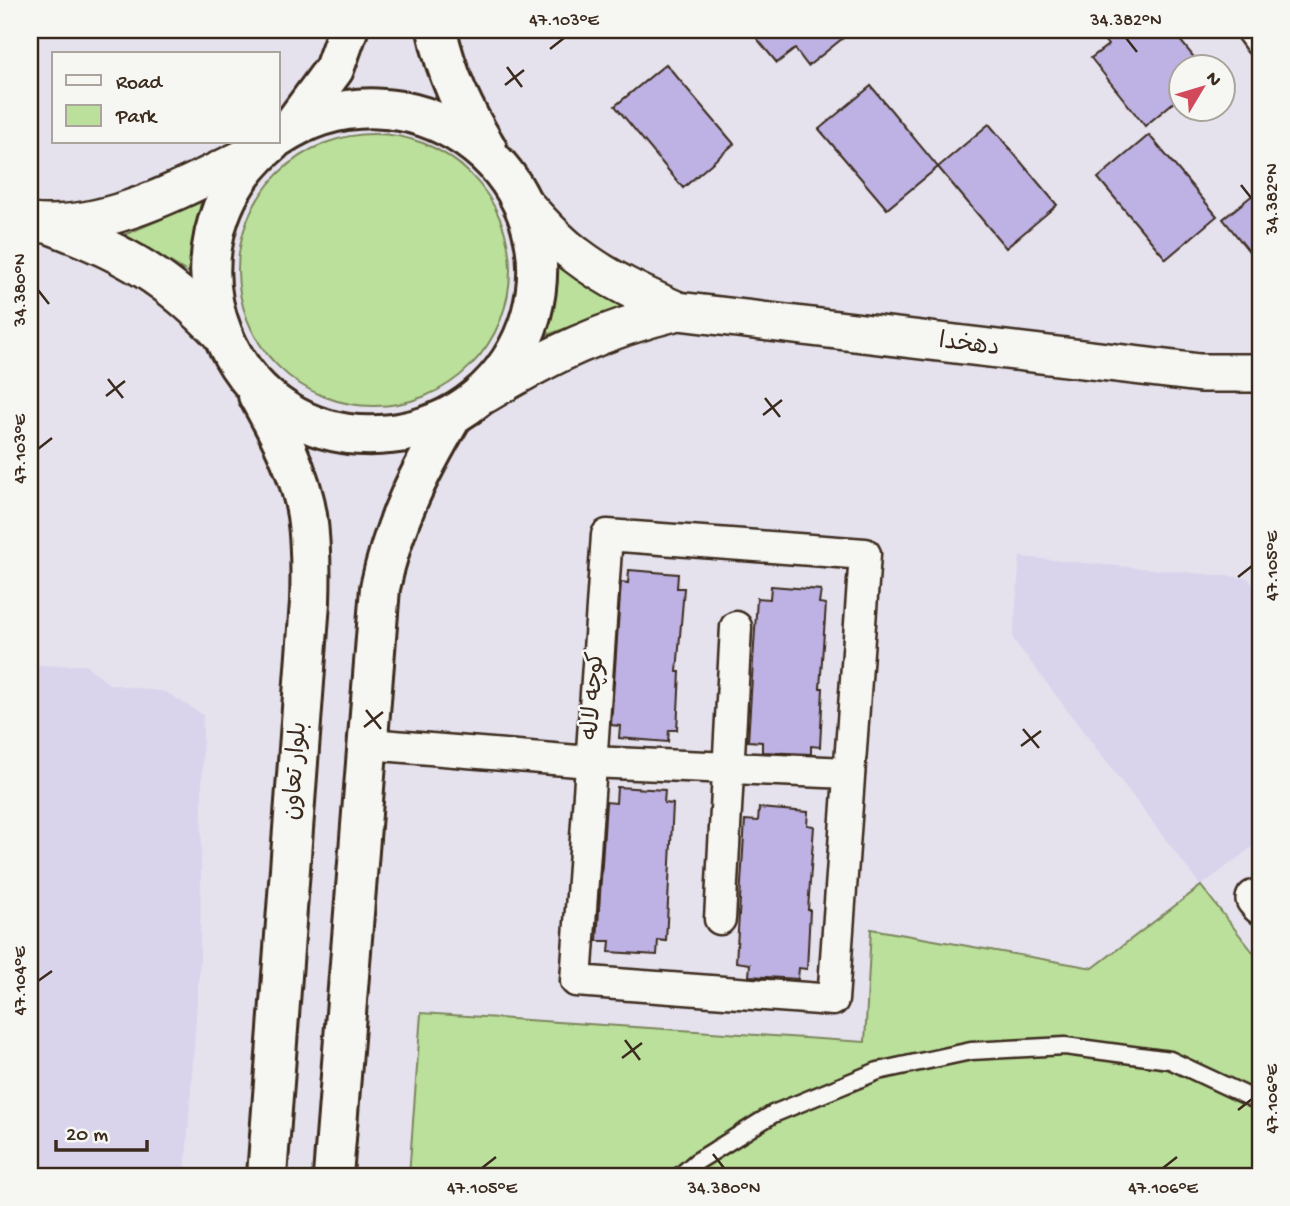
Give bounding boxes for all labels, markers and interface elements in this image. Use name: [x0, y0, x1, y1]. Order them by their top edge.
text: 47.103°E: [529, 11, 600, 32]
text: 34.382°N: [1089, 11, 1162, 32]
legend: [52, 52, 280, 144]
north arrow: [1168, 52, 1238, 122]
text: N: [1200, 68, 1226, 92]
text: Road: [116, 72, 164, 97]
text: Park: [115, 106, 159, 131]
text: 34.382°N: [1263, 163, 1284, 236]
text: 34.380°N: [11, 254, 32, 327]
street label: دهخدا: [937, 328, 1001, 364]
text: 47.103°E: [11, 413, 32, 484]
text: 47.105°E: [1263, 530, 1284, 601]
street label: کوچه لاله: [577, 651, 613, 741]
street label: بلوار تعاون: [279, 721, 315, 821]
text: 47.104°E: [11, 946, 32, 1015]
text: 47.106°E: [1263, 1063, 1284, 1134]
scale bar: [56, 1108, 147, 1152]
text: 20 m: [66, 1124, 108, 1149]
text: 47.105°E: [447, 1179, 518, 1200]
text: 34.380°N: [687, 1179, 760, 1200]
text: 47.106°E: [1128, 1179, 1199, 1200]

